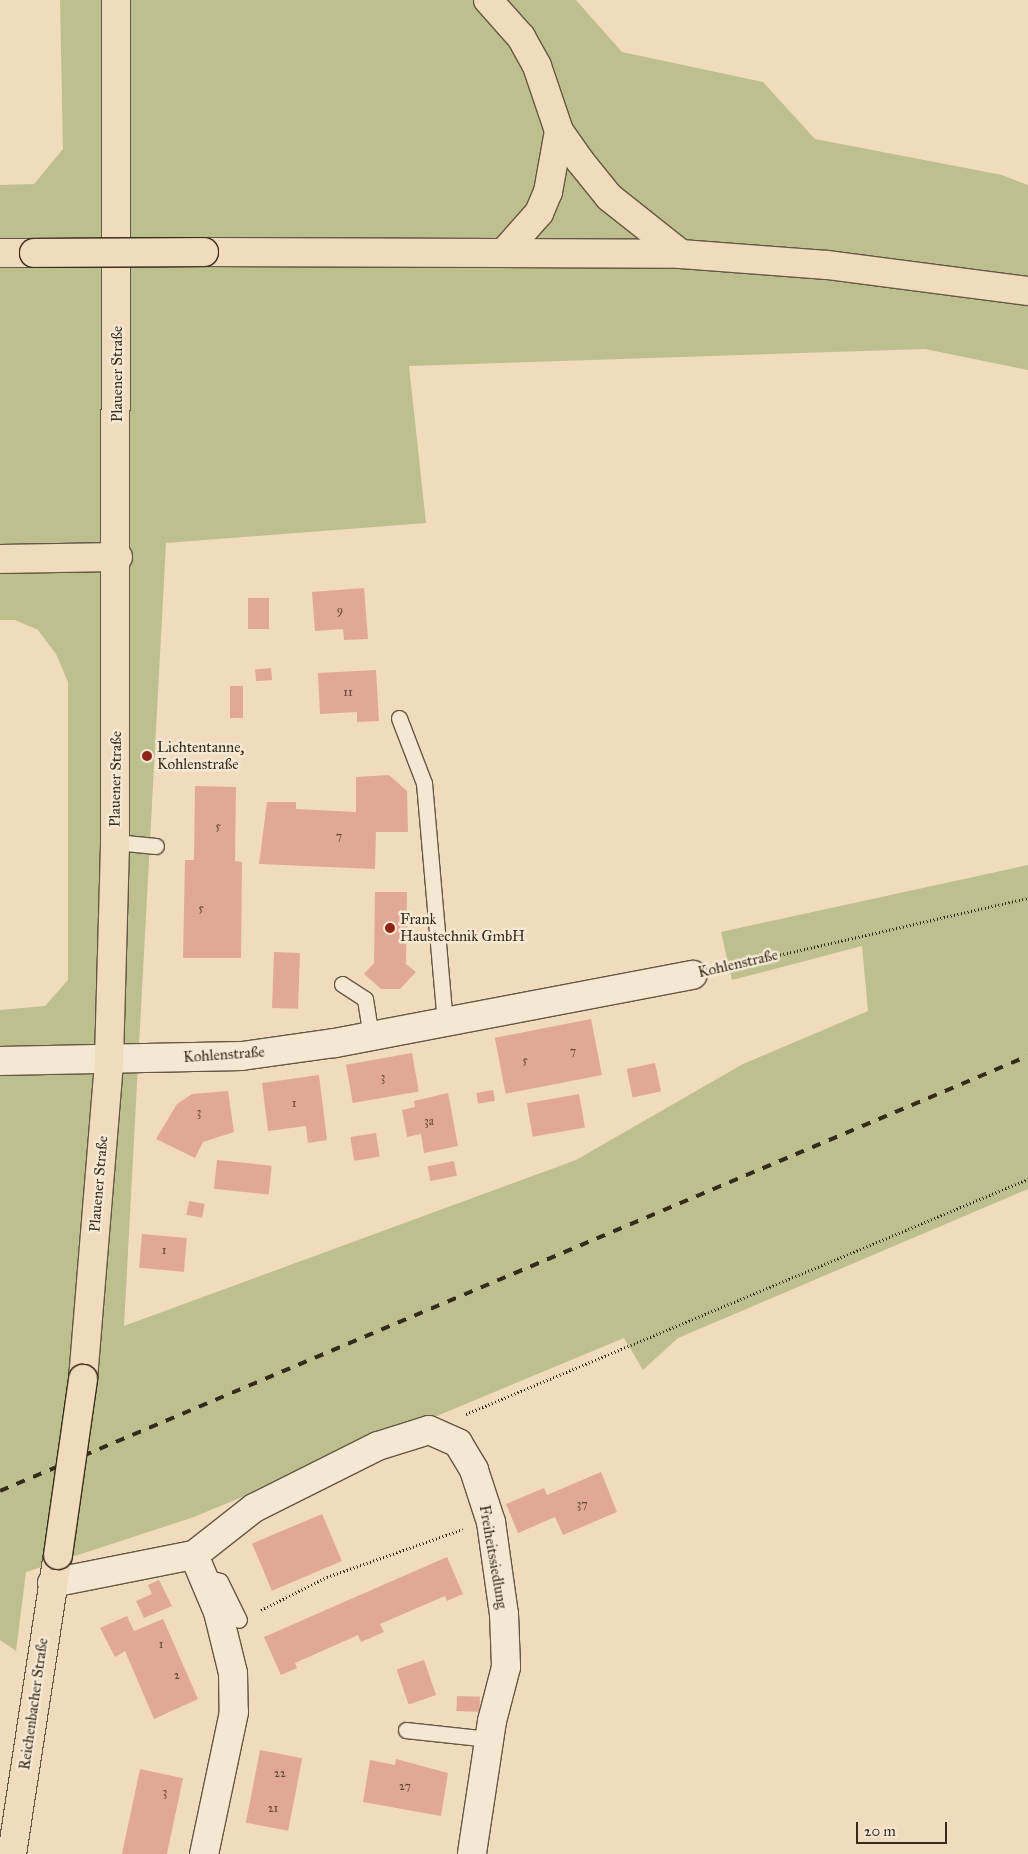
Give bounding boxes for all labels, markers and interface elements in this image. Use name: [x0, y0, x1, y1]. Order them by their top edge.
street label: Plauener Straße: [109, 326, 127, 422]
house number: 9: [337, 604, 343, 618]
house number: 11: [343, 686, 353, 700]
street label: Plauener Straße: [106, 731, 126, 827]
place label: Lichtentanne, Kohlenstraße: [157, 738, 244, 773]
marker: Lichtentanne, Kohlenstraße: [141, 750, 153, 762]
house number: 5: [215, 820, 221, 834]
house number: 7: [336, 830, 342, 844]
house number: 5: [198, 902, 204, 916]
place label: Frank Haustechnik GmbH: [400, 910, 525, 945]
marker: Frank Haustechnik GmbH: [384, 922, 396, 934]
street label: Kohlenstraße: [696, 946, 780, 982]
street label: Kohlenstraße: [183, 1043, 265, 1067]
house number: 7: [570, 1045, 576, 1059]
house number: 5: [522, 1054, 528, 1068]
house number: 3: [381, 1071, 385, 1085]
house number: 1: [292, 1097, 296, 1111]
house number: 3: [197, 1106, 201, 1120]
house number: 3a: [424, 1115, 434, 1129]
street label: Plauener Straße: [86, 1135, 112, 1233]
house number: 1: [162, 1244, 166, 1258]
house number: 37: [576, 1498, 588, 1512]
street label: Freiheitssiedlung: [475, 1504, 511, 1610]
street label: Reichenbacher Straße: [16, 1637, 52, 1771]
house number: 1: [159, 1638, 163, 1652]
house number: 2: [174, 1669, 180, 1683]
house number: 22: [274, 1767, 286, 1781]
house number: 27: [399, 1780, 411, 1794]
house number: 3: [163, 1786, 167, 1800]
house number: 21: [268, 1802, 278, 1816]
scale bar: [858, 1812, 949, 1844]
text: 20 m: [864, 1822, 896, 1840]

